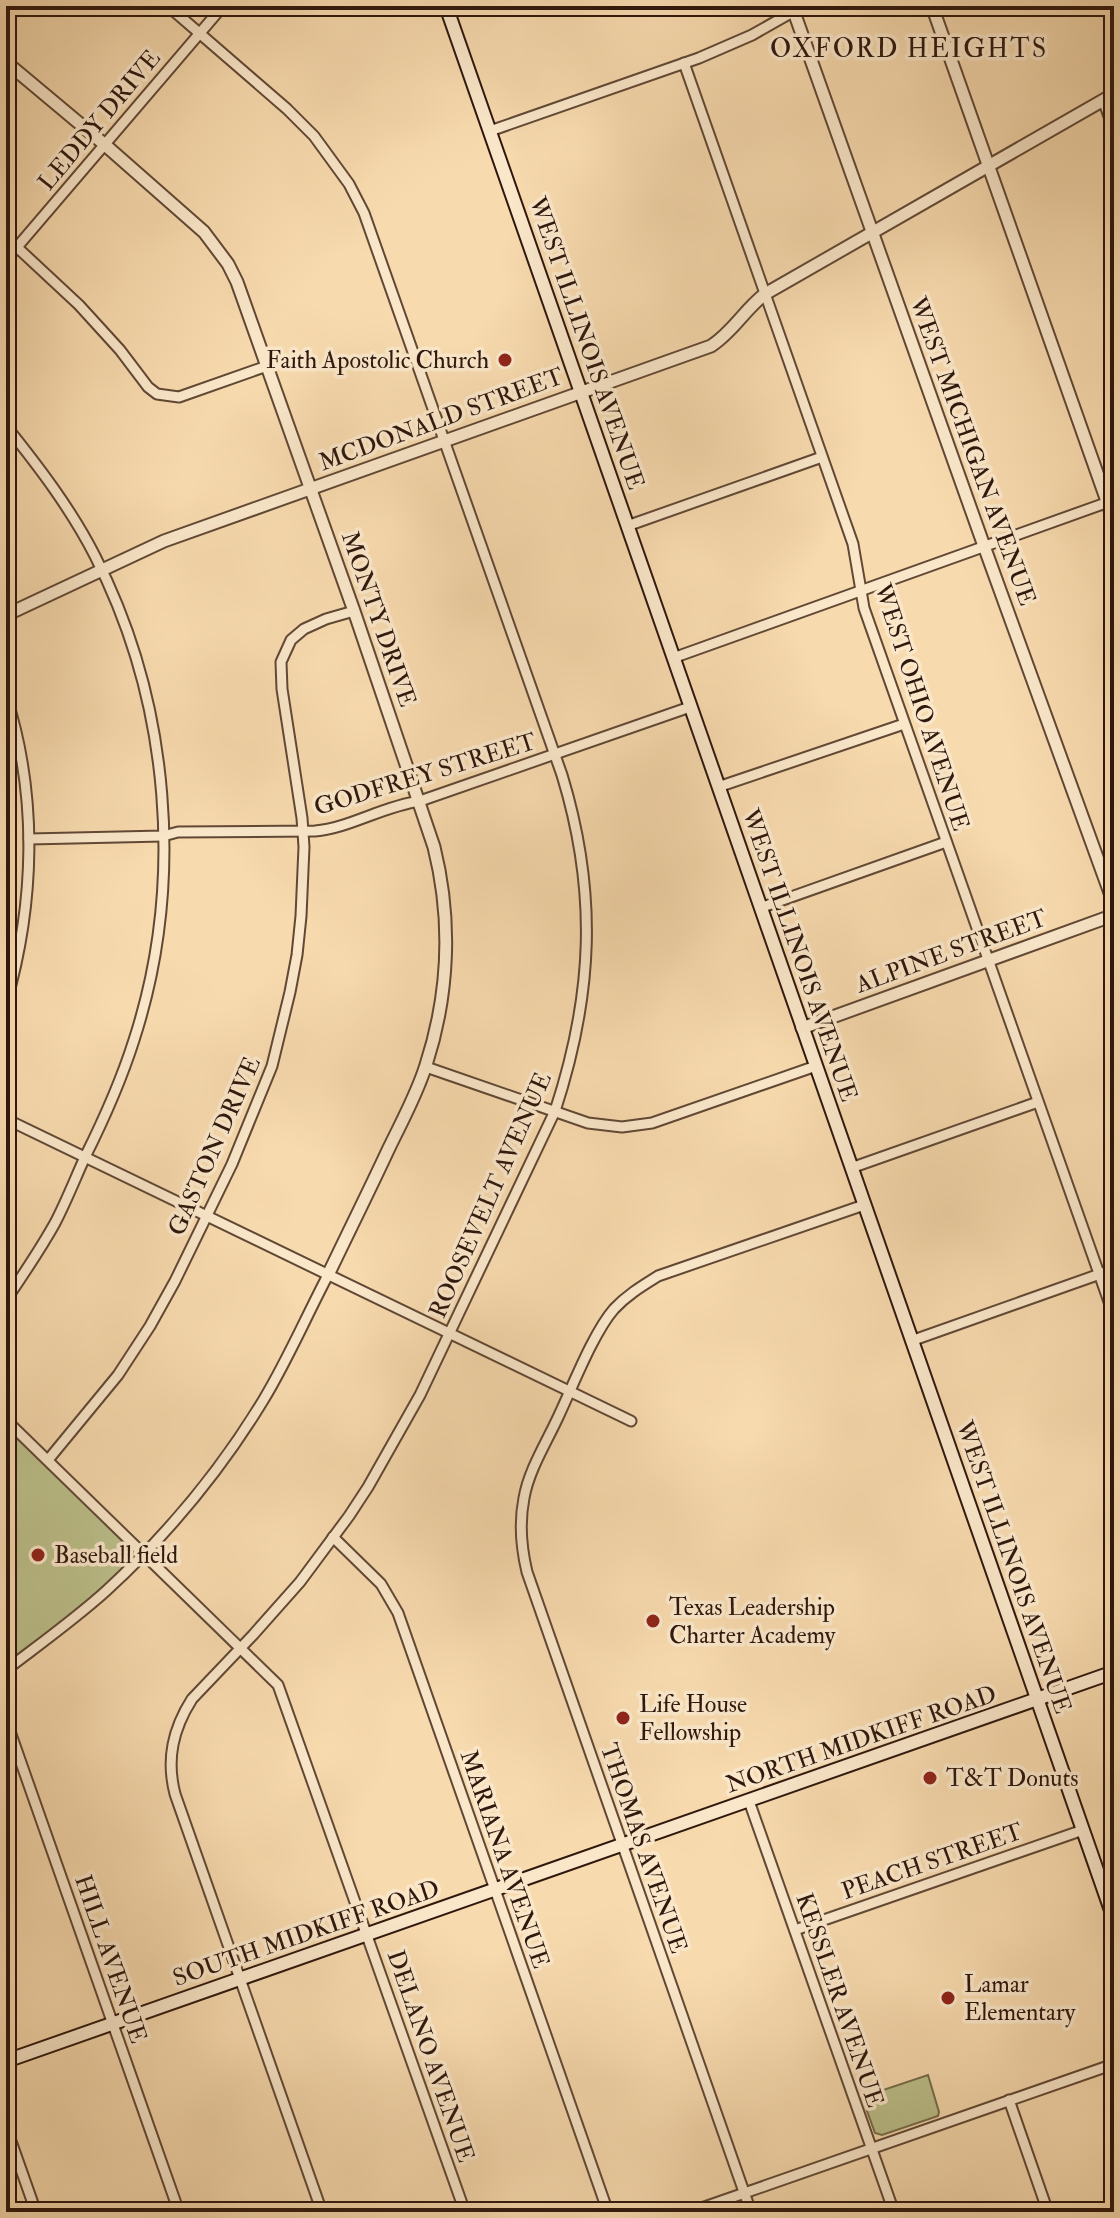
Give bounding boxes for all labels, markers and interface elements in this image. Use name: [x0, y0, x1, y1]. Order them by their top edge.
district label: OXFORD HEIGHTS: [770, 33, 1048, 65]
street label: LEDDY DRIVE: [31, 43, 167, 197]
street label: WEST ILLINOIS AVENUE: [521, 192, 651, 494]
street label: WEST MICHIGAN AVENUE: [902, 292, 1043, 610]
place label: Faith Apostolic Church: [266, 345, 489, 376]
marker: Faith Apostolic Church: [496, 351, 514, 369]
street label: MCDONALD STREET: [315, 361, 568, 478]
street label: MONTY DRIVE: [334, 527, 423, 711]
street label: WEST OHIO AVENUE: [867, 579, 976, 835]
street label: GODFREY STREET: [310, 726, 540, 823]
street label: WEST ILLINOIS AVENUE: [734, 804, 864, 1106]
street label: ALPINE STREET: [851, 902, 1051, 1001]
street label: GASTON DRIVE: [161, 1052, 268, 1240]
street label: ROOSEVELT AVENUE: [422, 1067, 559, 1323]
street label: WEST ILLINOIS AVENUE: [948, 1416, 1078, 1718]
place label: Baseball field: [54, 1540, 178, 1571]
marker: Baseball field: [29, 1546, 47, 1564]
place label: Texas Leadership Charter Academy: [669, 1592, 836, 1651]
marker: Texas Leadership Charter Academy: [644, 1612, 662, 1630]
street label: NORTH MIDKIFF ROAD: [722, 1679, 1001, 1800]
place label: Life House Fellowship: [639, 1689, 747, 1748]
marker: Life House Fellowship: [614, 1709, 632, 1727]
street label: THOMAS AVENUE: [593, 1739, 694, 1957]
street label: MARIANA AVENUE: [453, 1746, 556, 1972]
place label: T&T Donuts: [946, 1763, 1078, 1794]
marker: T&T Donuts: [921, 1769, 939, 1787]
street label: PEACH STREET: [838, 1816, 1027, 1907]
street label: HILL AVENUE: [67, 1871, 154, 2047]
street label: SOUTH MIDKIFF ROAD: [169, 1873, 444, 1994]
street label: KESSLER AVENUE: [788, 1889, 891, 2111]
street label: DELANO AVENUE: [380, 1946, 481, 2166]
place label: Lamar Elementary: [964, 1969, 1076, 2028]
marker: Lamar Elementary: [939, 1989, 957, 2007]

